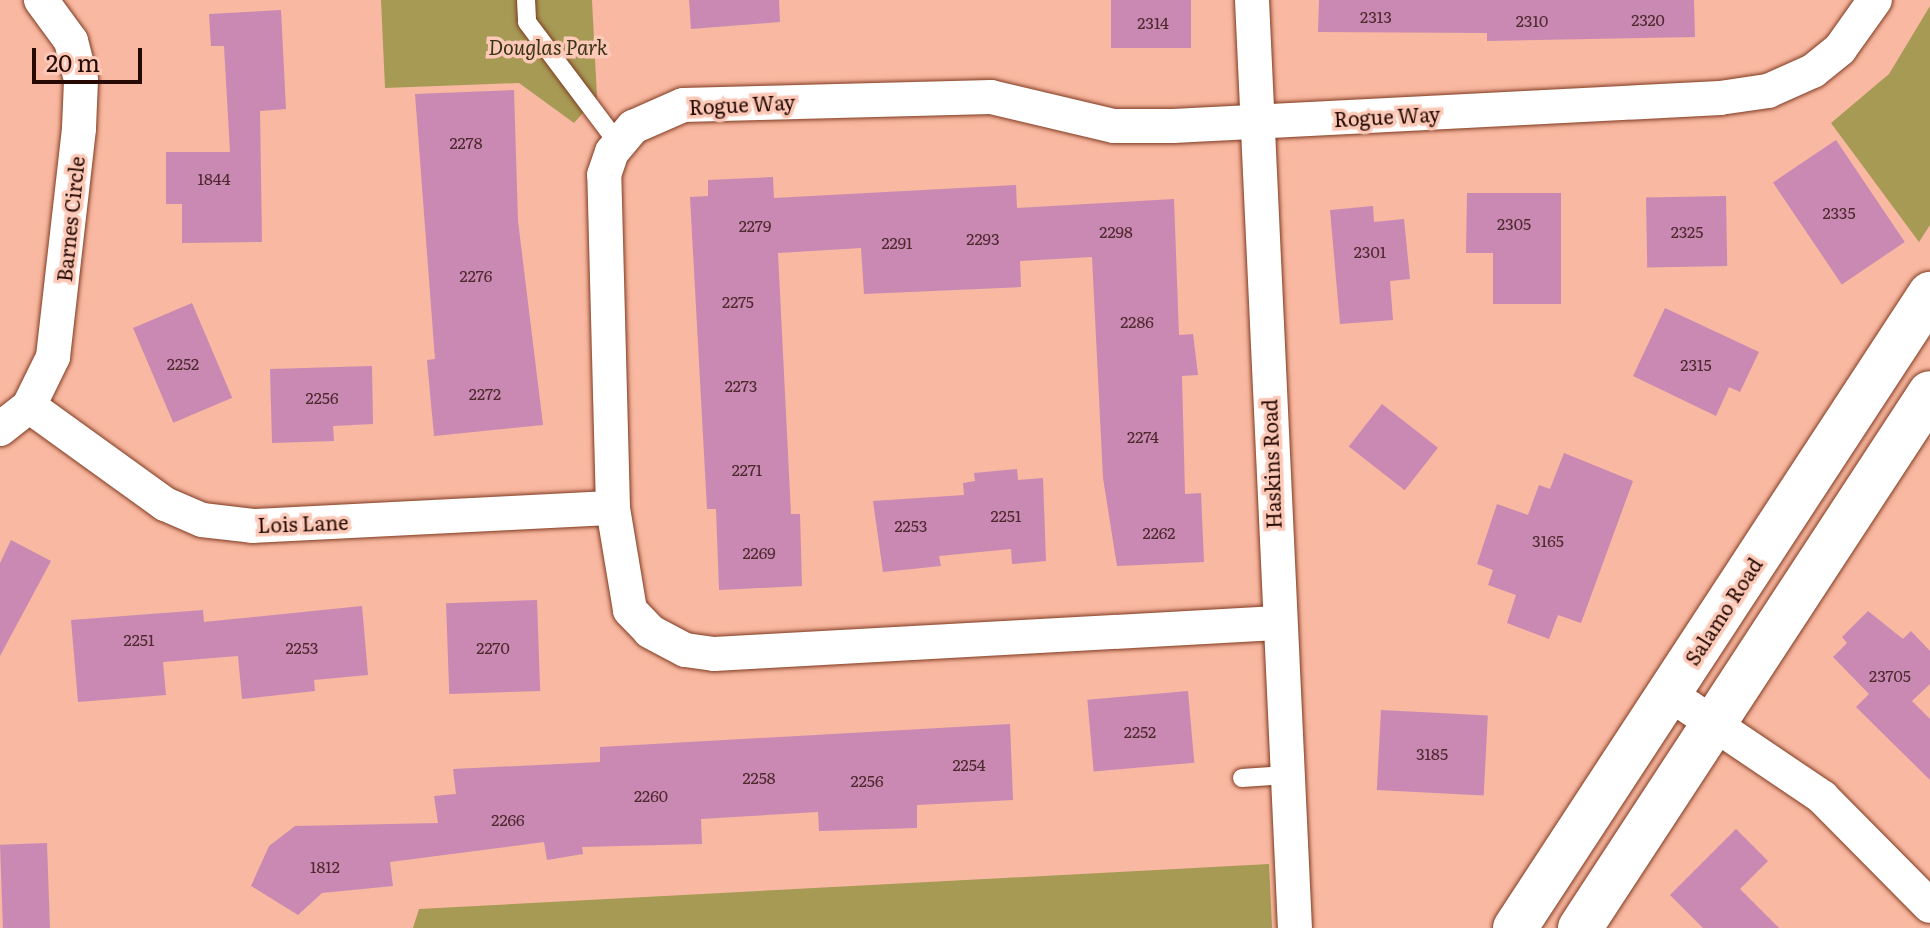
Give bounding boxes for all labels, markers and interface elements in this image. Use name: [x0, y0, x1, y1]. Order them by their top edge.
house number: 2313: [1360, 6, 1392, 26]
house number: 2320: [1631, 9, 1665, 29]
house number: 2310: [1516, 10, 1548, 30]
house number: 2314: [1137, 12, 1169, 32]
scale bar: [36, 32, 146, 82]
park label: Douglas Park: [488, 34, 608, 58]
text: 20 m: [46, 44, 100, 79]
street label: Rogue Way: [688, 89, 796, 119]
street label: Rogue Way: [1333, 101, 1441, 131]
house number: 2278: [450, 132, 482, 152]
street label: Barnes Circle: [51, 155, 89, 283]
house number: 1844: [198, 168, 230, 188]
house number: 2335: [1822, 202, 1856, 222]
house number: 2305: [1497, 213, 1531, 233]
house number: 2279: [739, 215, 771, 235]
house number: 2298: [1099, 221, 1133, 241]
house number: 2325: [1671, 221, 1703, 241]
house number: 2293: [966, 228, 1000, 248]
house number: 2291: [881, 232, 913, 252]
house number: 2301: [1354, 241, 1386, 261]
house number: 2276: [460, 265, 492, 285]
house number: 2275: [722, 291, 754, 311]
house number: 2286: [1120, 311, 1154, 331]
house number: 2252: [167, 353, 199, 373]
house number: 2315: [1680, 354, 1712, 374]
house number: 2273: [725, 375, 757, 395]
house number: 2272: [469, 383, 501, 403]
house number: 2256: [306, 387, 338, 407]
street label: Haskins Road: [1257, 399, 1285, 529]
house number: 2274: [1127, 426, 1159, 446]
house number: 2271: [732, 459, 762, 479]
house number: 2251: [991, 505, 1021, 525]
street label: Lois Lane: [257, 509, 349, 537]
house number: 2253: [894, 515, 928, 535]
house number: 2262: [1143, 522, 1175, 542]
house number: 3165: [1532, 530, 1564, 550]
house number: 2269: [742, 542, 776, 562]
street label: Salamo Road: [1679, 553, 1767, 669]
house number: 2251: [124, 629, 154, 649]
house number: 2253: [285, 637, 319, 657]
house number: 2270: [476, 637, 510, 657]
house number: 23705: [1869, 665, 1911, 685]
house number: 2252: [1124, 721, 1156, 741]
house number: 3185: [1416, 743, 1448, 763]
house number: 2254: [952, 754, 986, 774]
house number: 2258: [742, 767, 776, 787]
house number: 2256: [851, 770, 883, 790]
house number: 2260: [634, 785, 668, 805]
house number: 2266: [491, 809, 525, 829]
house number: 1812: [310, 856, 340, 876]

